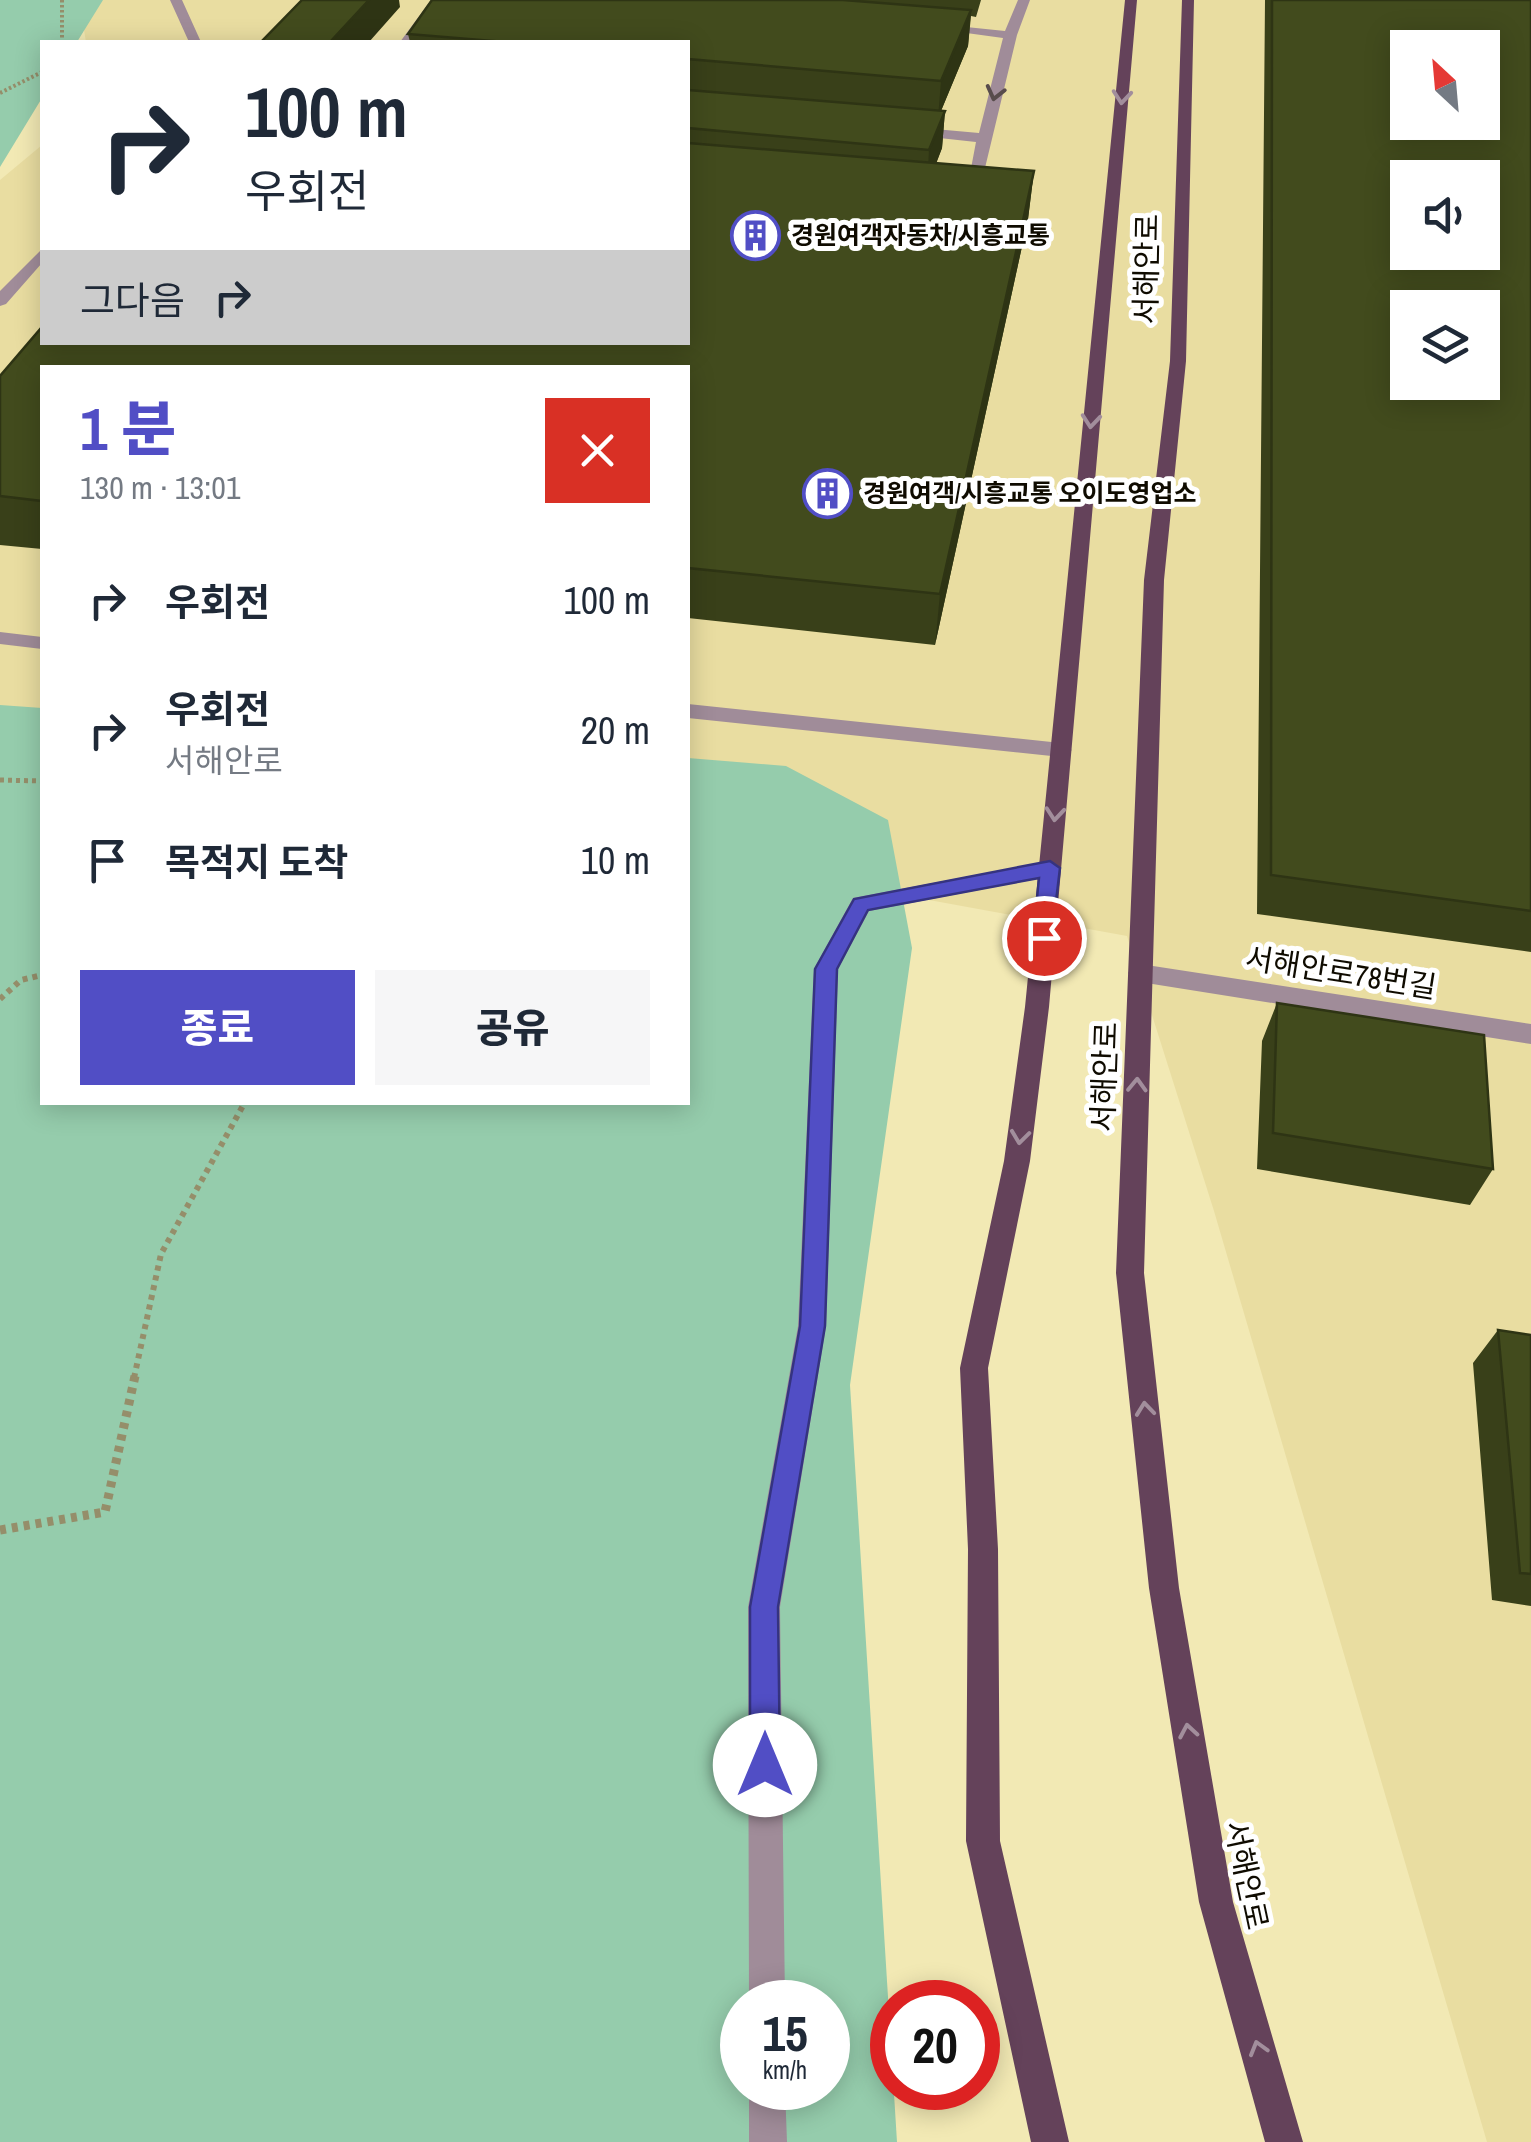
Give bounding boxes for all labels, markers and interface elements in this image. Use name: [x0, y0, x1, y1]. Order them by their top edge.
north arrow: [1390, 30, 1500, 140]
map controls: [1390, 30, 1500, 400]
text: 100 m: [245, 65, 408, 159]
icon: right: [80, 80, 210, 210]
one-way arrow: [986, 84, 1007, 101]
one-way arrow: [1112, 89, 1133, 105]
text: 우회전: [245, 160, 369, 221]
button: sound: [1390, 160, 1500, 270]
building icon: 경원여객자동차/시흥교통: [730, 209, 782, 261]
street label: 서해안로: [1125, 213, 1167, 325]
place label: 경원여객자동차/시흥교통: [791, 218, 1050, 252]
icon: right: [205, 270, 260, 325]
text: 그다음: [80, 275, 185, 326]
button: layers: [1390, 290, 1500, 400]
text: 1 분: [80, 388, 176, 469]
button: close: [545, 398, 650, 503]
one-way arrow: [1081, 413, 1103, 429]
text: 130 m · 13:01: [80, 466, 240, 509]
building icon: 경원여객/시흥교통 오이도영업소: [802, 467, 854, 519]
place label: 경원여객/시흥교통 오이도영업소: [863, 476, 1196, 510]
icon: right: [80, 573, 135, 628]
text: 100 m: [563, 575, 650, 626]
text: 우회전: [165, 577, 270, 628]
text: 우회전: [165, 684, 270, 735]
icon: right: [80, 703, 135, 758]
text: 20 m: [581, 705, 650, 756]
text: 서해안로: [165, 739, 283, 782]
one-way arrow: [1044, 806, 1066, 822]
icon: arrive: [80, 833, 135, 888]
text: 10 m: [581, 835, 650, 886]
text: 목적지 도착: [165, 837, 348, 888]
pin: [1002, 896, 1087, 981]
icon: arrive: [1017, 911, 1072, 966]
street label: 서해안로78번길: [1243, 937, 1439, 1007]
button: 종료: [80, 970, 355, 1085]
button: 공유: [375, 970, 650, 1085]
street label: 서해안로: [1082, 1021, 1126, 1133]
one-way arrow: [1126, 1077, 1147, 1093]
one-way arrow: [1010, 1129, 1031, 1145]
one-way arrow: [1135, 1401, 1157, 1417]
position arrow: [713, 1713, 817, 1817]
one-way arrow: [1178, 1723, 1199, 1740]
street label: 서해안로: [1216, 1817, 1278, 1933]
speed limit sign: 20: [870, 1980, 1000, 2110]
text: 15: [762, 1999, 808, 2067]
one-way arrow: [1249, 2040, 1270, 2057]
text: km/h: [763, 2053, 807, 2087]

